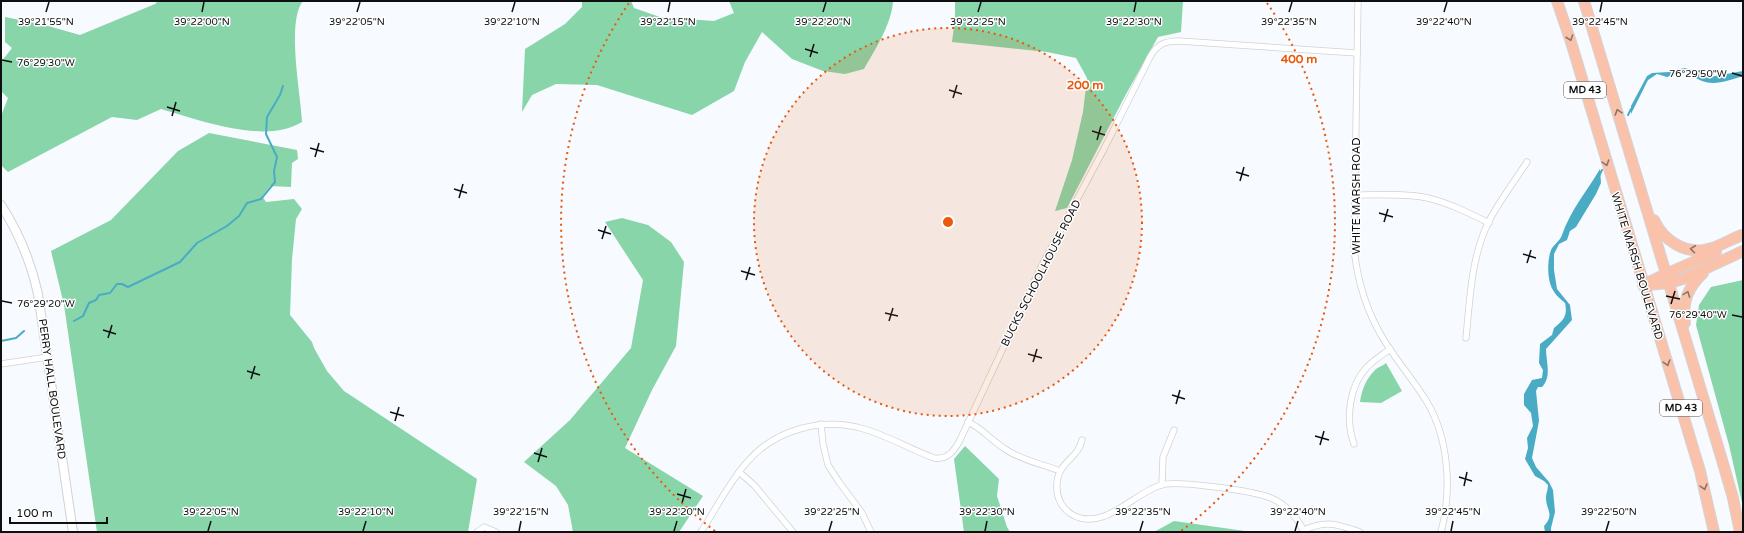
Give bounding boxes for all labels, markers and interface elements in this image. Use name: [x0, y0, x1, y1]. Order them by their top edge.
text: 39°21'55"N: [18, 16, 74, 28]
text: 39°22'00"N: [174, 16, 230, 28]
text: 39°22'05"N: [329, 16, 385, 28]
text: 39°22'10"N: [484, 16, 540, 28]
text: 39°22'15"N: [640, 16, 696, 28]
text: 39°22'20"N: [795, 16, 851, 28]
text: 39°22'25"N: [950, 16, 1006, 28]
text: 39°22'30"N: [1106, 16, 1162, 28]
text: 39°22'35"N: [1261, 16, 1317, 28]
text: 39°22'40"N: [1416, 16, 1472, 28]
text: 39°22'45"N: [1572, 16, 1628, 28]
one-way arrow: [1565, 34, 1573, 41]
text: 400 m: [1281, 52, 1317, 66]
text: 76°29'30"W: [17, 57, 75, 69]
text: 76°29'50"W: [1669, 68, 1727, 80]
text: 200 m: [1067, 78, 1103, 92]
road number: MD 43: [1564, 82, 1606, 98]
one-way arrow: [1614, 109, 1623, 116]
street label: WHITE MARSH ROAD: [1350, 138, 1363, 254]
one-way arrow: [1601, 159, 1610, 166]
street label: WHITE MARSH BOULEVARD: [1608, 191, 1666, 341]
street label: BUCKS SCHOOLHOUSE ROAD: [998, 198, 1084, 348]
centre of rings: [941, 215, 955, 229]
one-way arrow: [1689, 245, 1696, 254]
one-way arrow: [1683, 291, 1691, 298]
text: 76°29'20"W: [17, 298, 75, 310]
text: 76°29'40"W: [1669, 309, 1727, 321]
street label: PERRY HALL BOULEVARD: [36, 318, 68, 460]
one-way arrow: [1662, 359, 1671, 366]
road number: MD 43: [1660, 400, 1702, 416]
one-way arrow: [1699, 484, 1708, 491]
scale bar: [10, 499, 107, 525]
text: 100 m: [16, 506, 53, 520]
text: 39°22'05"N: [183, 506, 239, 518]
text: 39°22'10"N: [338, 506, 394, 518]
text: 39°22'15"N: [493, 506, 549, 518]
text: 39°22'20"N: [649, 506, 705, 518]
text: 39°22'25"N: [804, 506, 860, 518]
text: 39°22'30"N: [959, 506, 1015, 518]
text: 39°22'35"N: [1115, 506, 1171, 518]
text: 39°22'40"N: [1270, 506, 1326, 518]
text: 39°22'45"N: [1425, 506, 1481, 518]
text: 39°22'50"N: [1581, 506, 1637, 518]

